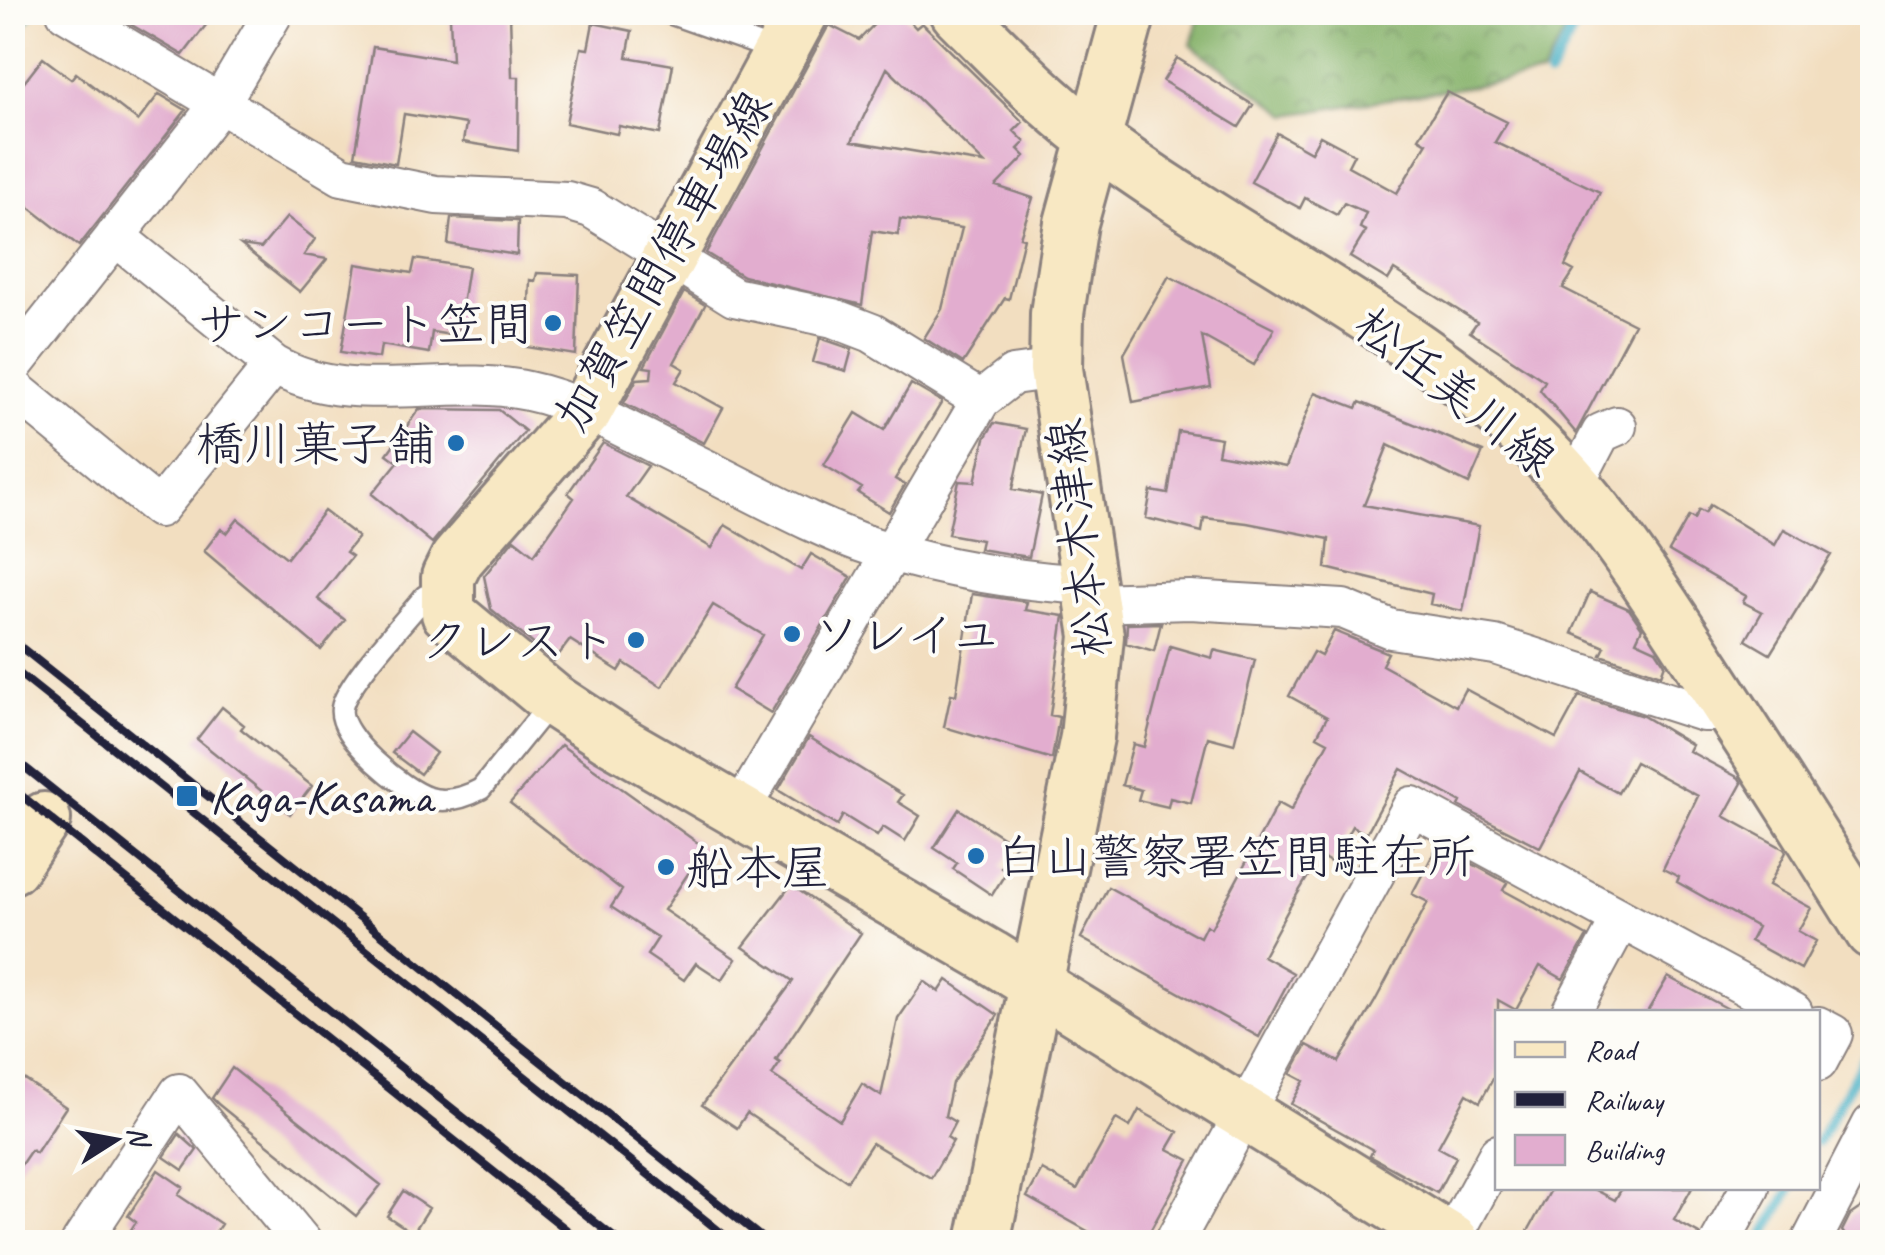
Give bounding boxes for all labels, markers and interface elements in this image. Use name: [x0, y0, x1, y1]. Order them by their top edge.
street label: 加賀笠間停車場線: [541, 79, 785, 442]
place label: サンコート笠間: [197, 294, 533, 354]
street label: 松任美川線: [1342, 294, 1568, 489]
marker: サンコート笠間: [542, 312, 564, 334]
place label: 橋川菓子舗: [196, 414, 436, 474]
street label: 松本木津線: [1035, 415, 1123, 661]
marker: 橋川菓子舗: [445, 432, 467, 454]
place label: ソレイユ: [812, 605, 1000, 665]
place label: クレスト: [420, 611, 616, 671]
marker: ソレイユ: [781, 623, 803, 645]
marker: クレスト: [625, 629, 647, 651]
place label: Kaga-Kasama: [210, 767, 437, 827]
marker: Kaga-Kasama: [174, 783, 200, 809]
place label: 白山警察署笠間駐在所: [996, 827, 1476, 887]
place label: 船本屋: [686, 838, 830, 898]
marker: 白山警察署笠間駐在所: [965, 845, 987, 867]
marker: 船本屋: [655, 856, 677, 878]
legend: [1495, 1010, 1820, 1190]
text: Road: [1585, 1031, 1639, 1069]
text: Railway: [1585, 1081, 1665, 1119]
north arrow: [65, 1090, 165, 1190]
text: N: [120, 1123, 159, 1152]
text: Building: [1585, 1131, 1665, 1169]

